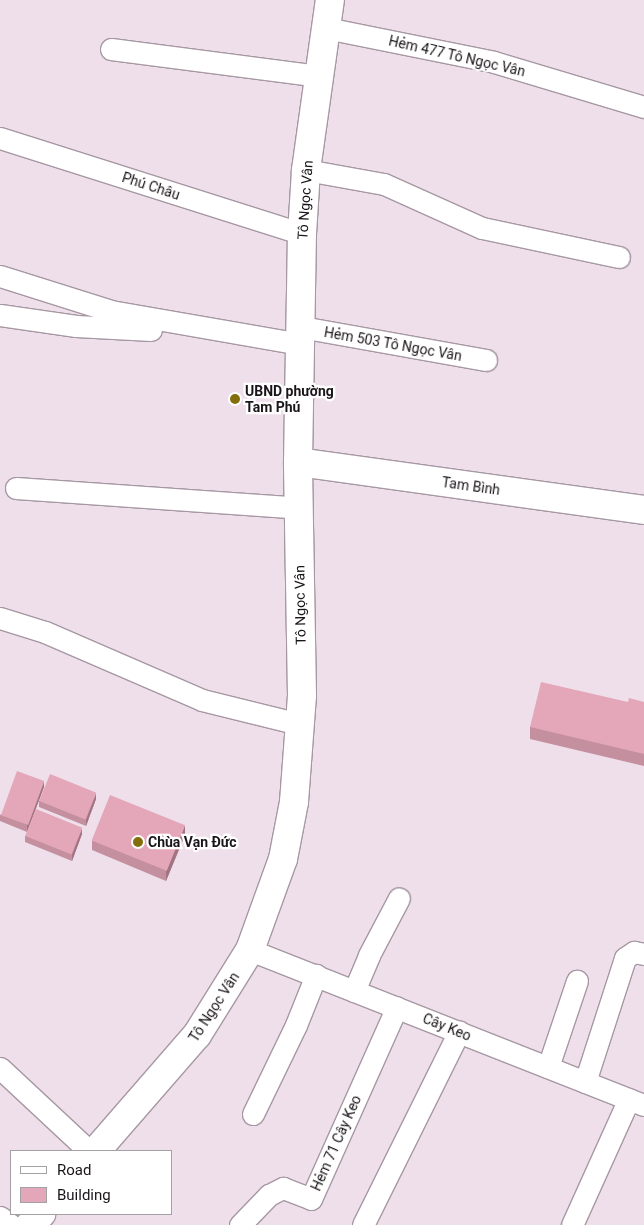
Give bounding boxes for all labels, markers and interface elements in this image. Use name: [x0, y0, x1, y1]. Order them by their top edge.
street label: Hẻm 477 Tô Ngọc Vân: [387, 32, 527, 80]
street label: Tô Ngọc Vân: [294, 160, 316, 240]
street label: Phú Châu: [120, 169, 182, 203]
street label: Hẻm 503 Tô Ngọc Vân: [323, 324, 463, 364]
place label: UBND phường Tam Phú: [245, 383, 334, 416]
marker: UBND phường Tam Phú: [229, 393, 241, 405]
street label: Tam Bình: [441, 474, 501, 498]
street label: Tô Ngọc Vân: [291, 565, 309, 645]
place label: Chùa Vạn Đức: [148, 834, 237, 850]
marker: Chùa Vạn Đức: [132, 836, 144, 848]
street label: Tô Ngọc Vân: [185, 969, 243, 1045]
street label: Cây Keo: [420, 1010, 474, 1044]
street label: Hẻm 71 Cây Keo: [307, 1092, 365, 1194]
legend: [10, 1150, 172, 1215]
text: Road: [57, 1161, 91, 1179]
text: Building: [57, 1186, 111, 1204]

